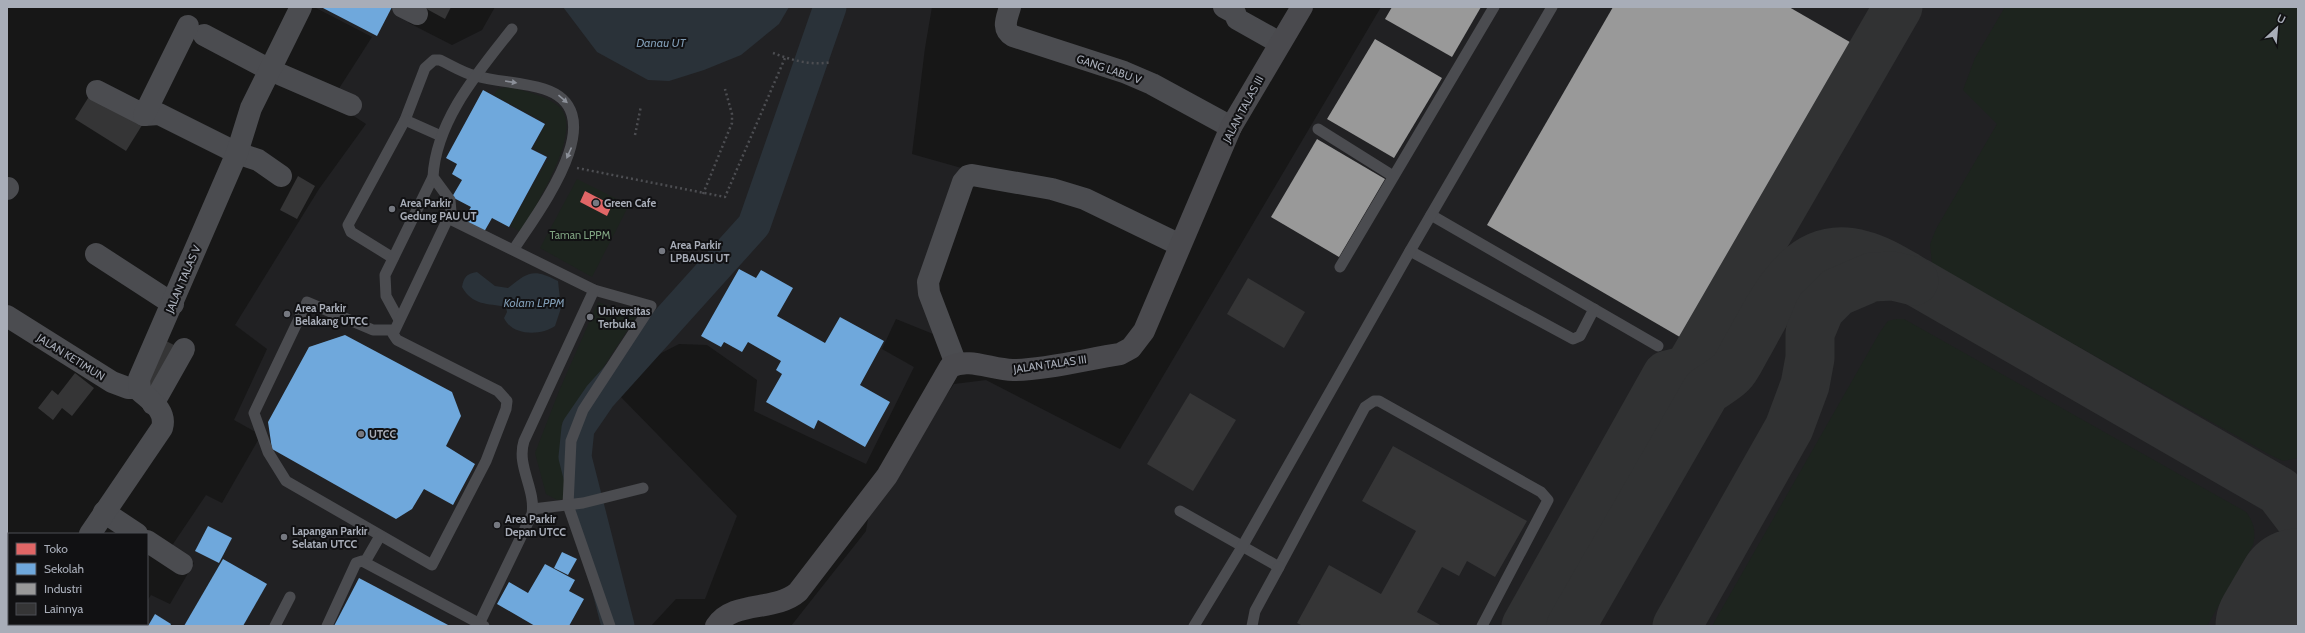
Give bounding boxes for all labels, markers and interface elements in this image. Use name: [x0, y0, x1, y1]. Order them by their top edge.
north arrow: [2257, 8, 2297, 48]
text: U: [2275, 11, 2288, 27]
water label: Danau UT: [636, 35, 687, 50]
street label: GANG LABU V: [1075, 51, 1144, 87]
street label: JALAN TALAS III: [1219, 73, 1266, 146]
one-way arrow: [504, 79, 517, 85]
one-way arrow: [557, 94, 568, 103]
one-way arrow: [565, 147, 571, 159]
place label: Area Parkir Gedung PAU UT: [400, 196, 477, 223]
place label: Green Cafe: [604, 196, 656, 210]
marker: Green Cafe: [591, 198, 601, 208]
marker: Area Parkir Gedung PAU UT: [387, 204, 397, 214]
park label: Taman LPPM: [550, 228, 611, 242]
place label: Area Parkir LPBAUSI UT: [670, 238, 729, 265]
street label: JALAN TALAS V: [162, 243, 204, 316]
marker: Area Parkir LPBAUSI UT: [657, 246, 667, 256]
water label: Kolam LPPM: [503, 295, 565, 310]
place label: Area Parkir Belakang UTCC: [295, 301, 368, 328]
place label: Universitas Terbuka: [598, 304, 651, 331]
marker: Area Parkir Belakang UTCC: [282, 309, 292, 319]
marker: Universitas Terbuka: [585, 312, 595, 322]
street label: JALAN KETIMUN: [34, 330, 108, 383]
street label: JALAN TALAS III: [1012, 352, 1087, 376]
place label: UTCC: [369, 427, 396, 441]
marker: UTCC: [356, 429, 366, 439]
place label: Area Parkir Depan UTCC: [505, 512, 566, 539]
marker: Area Parkir Depan UTCC: [492, 520, 502, 530]
place label: Lapangan Parkir Selatan UTCC: [292, 524, 368, 551]
marker: Lapangan Parkir Selatan UTCC: [279, 532, 289, 542]
legend: [8, 533, 148, 625]
text: Toko: [44, 541, 68, 556]
text: Sekolah: [44, 561, 84, 576]
text: Industri: [44, 581, 82, 596]
text: Lainnya: [44, 601, 84, 616]

